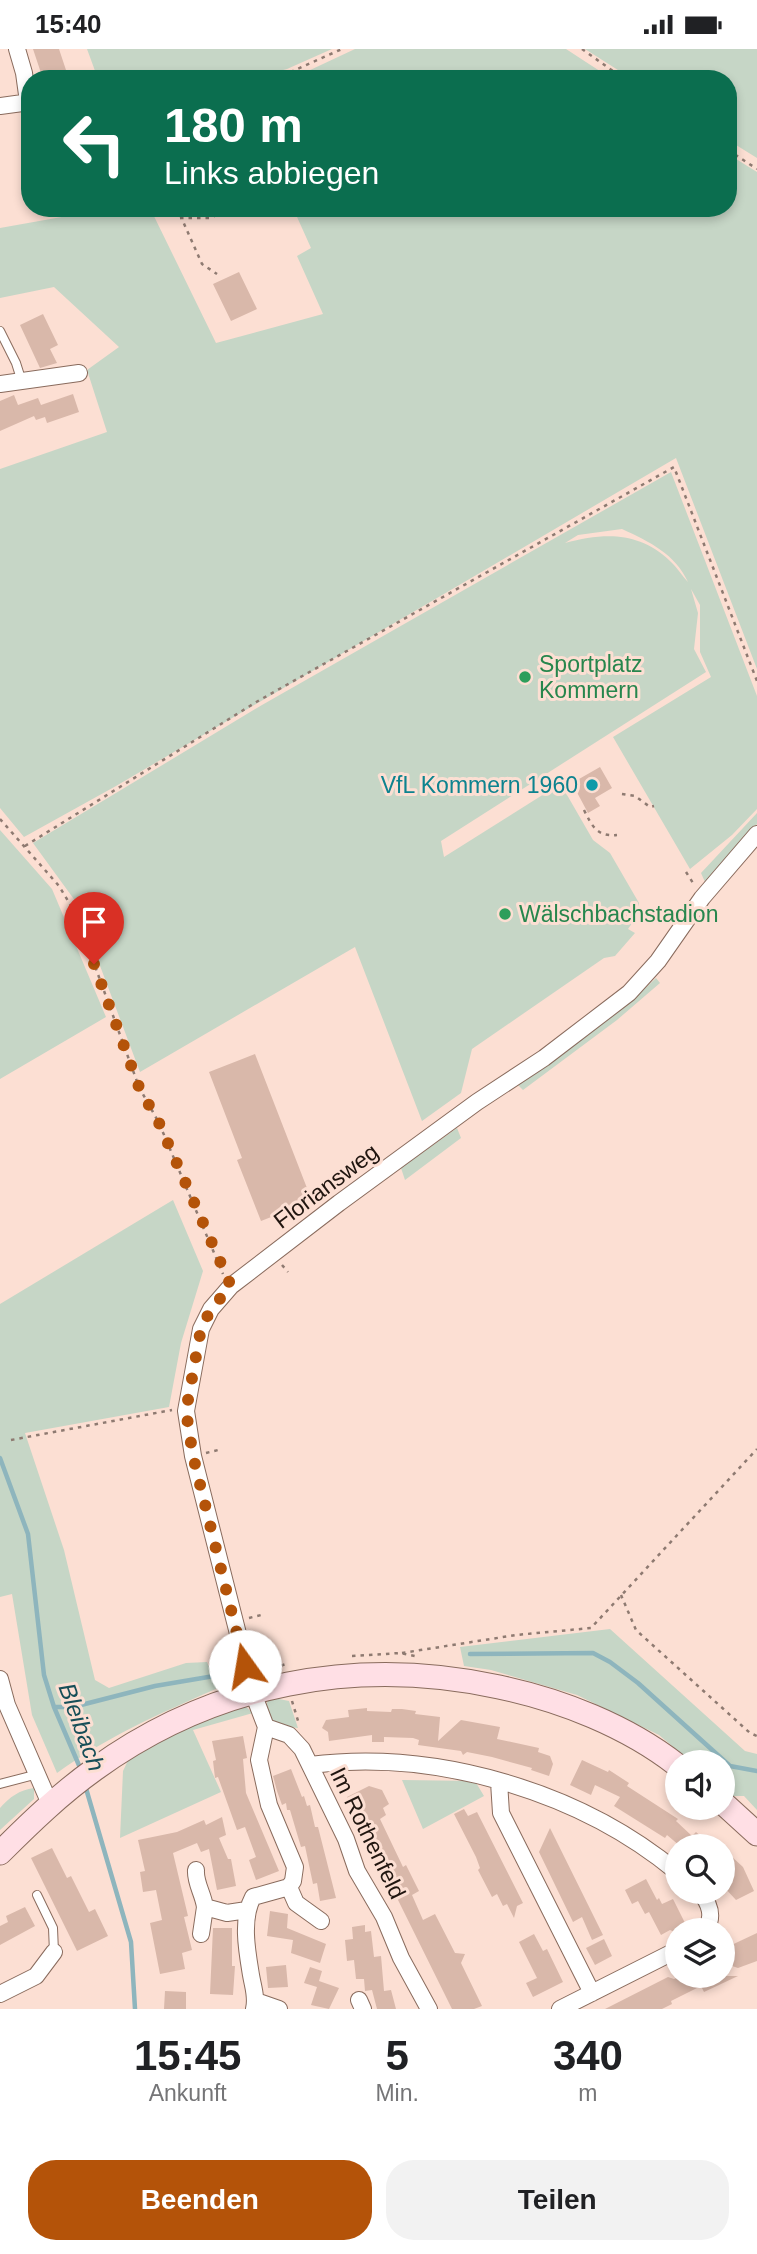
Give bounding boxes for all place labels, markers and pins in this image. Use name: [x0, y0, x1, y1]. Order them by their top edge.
place label: Sportplatz Kommern: [539, 651, 643, 703]
marker: Sportplatz Kommern: [517, 669, 533, 685]
place label: VfL Kommern 1960: [381, 772, 578, 798]
marker: VfL Kommern 1960: [584, 777, 600, 793]
pin: [64, 892, 124, 964]
place label: Wälschbachstadion: [519, 901, 718, 927]
marker: Wälschbachstadion: [497, 906, 513, 922]

